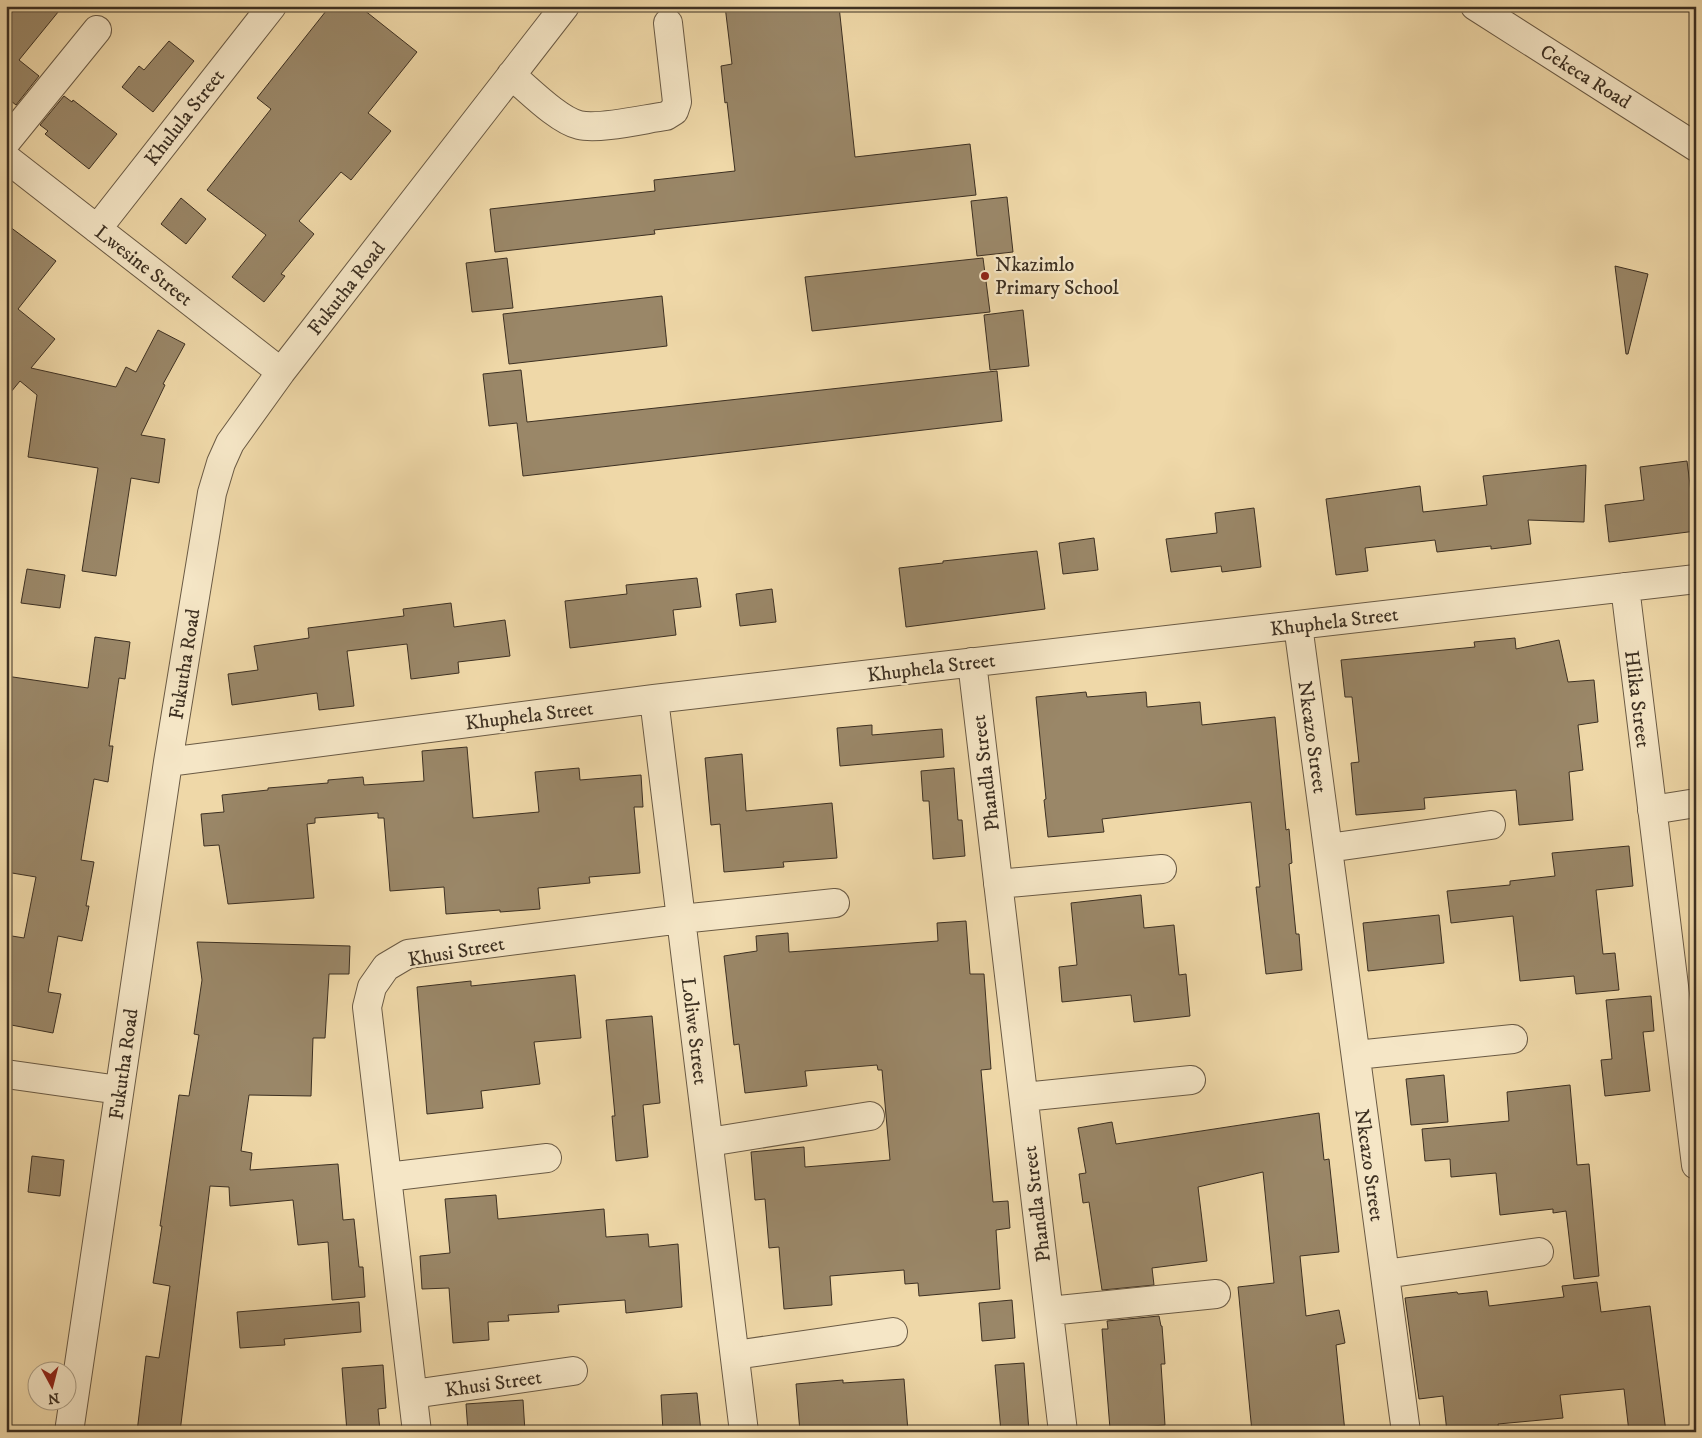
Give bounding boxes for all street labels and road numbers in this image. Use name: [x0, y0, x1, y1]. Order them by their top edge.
street label: Cekeca Road: [1535, 40, 1635, 115]
street label: Khulula Street: [140, 65, 231, 171]
street label: Lwesine Street: [89, 220, 197, 312]
street label: Fukutha Road: [303, 237, 392, 341]
street label: Khuphela Street: [1269, 602, 1400, 643]
street label: Fukutha Road: [164, 607, 207, 721]
street label: Khuphela Street: [866, 648, 997, 689]
street label: Hlika Street: [1618, 649, 1655, 749]
street label: Nkcazo Street: [1291, 679, 1332, 795]
street label: Khuphela Street: [464, 696, 595, 737]
street label: Phandla Street: [967, 713, 1006, 832]
street label: Khusi Street: [406, 932, 506, 973]
street label: Loliwe Street: [675, 976, 712, 1086]
street label: Fukutha Road: [104, 1007, 145, 1121]
street label: Nkcazo Street: [1348, 1107, 1389, 1223]
street label: Phandla Street: [1018, 1144, 1057, 1263]
street label: Khusi Street: [443, 1365, 543, 1404]

